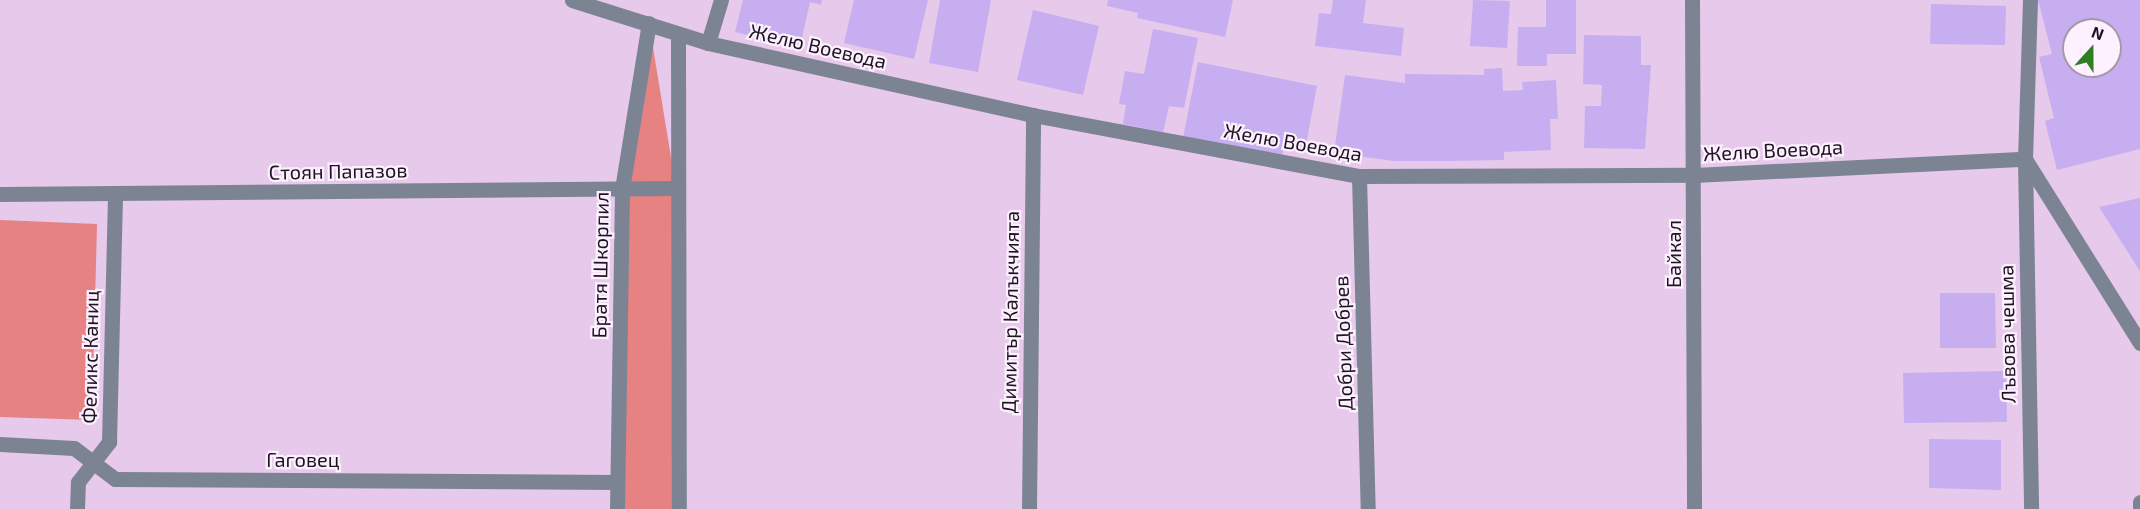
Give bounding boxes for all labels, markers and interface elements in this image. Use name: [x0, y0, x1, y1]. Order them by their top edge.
north arrow: [2062, 18, 2122, 78]
street label: Желю Воевода: [747, 19, 889, 73]
text: N: [2089, 22, 2107, 44]
street label: Желю Воевода: [1222, 118, 1364, 166]
street label: Желю Воевода: [1702, 134, 1844, 166]
street label: Стоян Папазов: [268, 158, 408, 184]
street label: Братя Шкорпил: [587, 192, 613, 338]
street label: Димитър Калъкчията: [996, 211, 1024, 413]
street label: Байкал: [1661, 220, 1685, 288]
street label: Лъвова чешма: [1994, 265, 2020, 403]
street label: Добри Добрев: [1329, 275, 1357, 411]
street label: Феликс Каниц: [77, 290, 103, 424]
street label: Гаговец: [266, 447, 340, 471]

